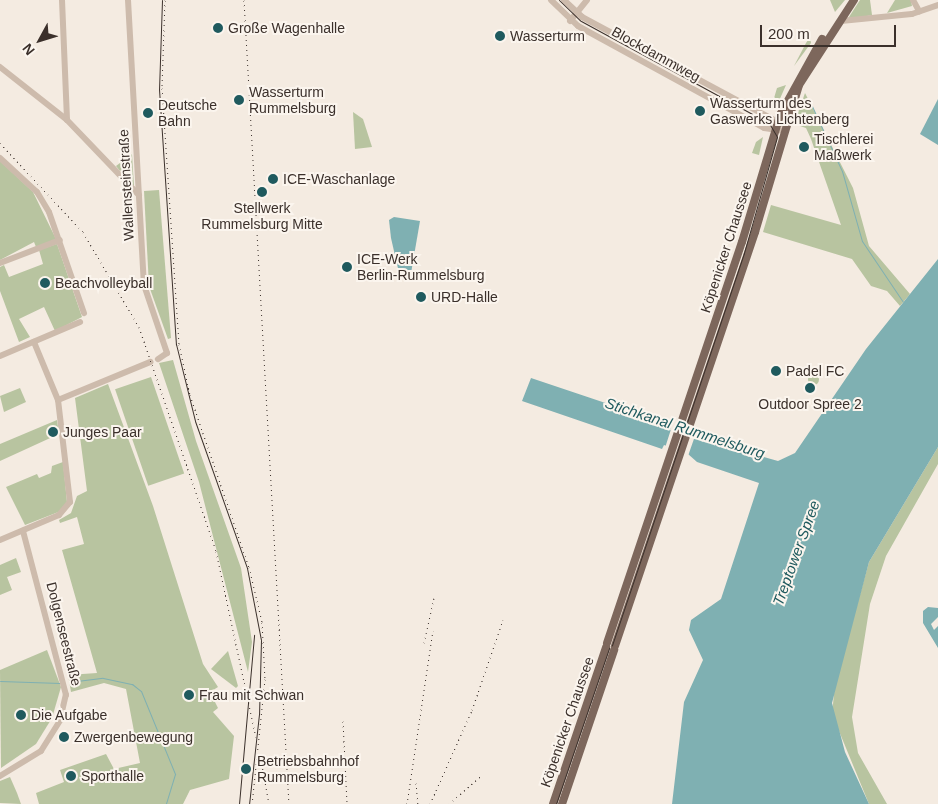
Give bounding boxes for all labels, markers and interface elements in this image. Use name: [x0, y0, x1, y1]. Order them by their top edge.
north arrow: [15, 15, 65, 65]
scale bar: [763, 15, 899, 47]
place label: Große Wagenhalle: [228, 20, 345, 36]
marker: Große Wagenhalle: [212, 22, 224, 34]
street label: Blockdammweg: [609, 23, 703, 85]
text: 200 m: [768, 25, 810, 42]
place label: Wasserturm: [510, 28, 585, 44]
marker: Wasserturm: [494, 30, 506, 42]
text: N: [19, 40, 38, 58]
place label: Wasserturm Rummelsburg: [249, 84, 336, 116]
marker: Wasserturm Rummelsburg: [233, 94, 245, 106]
place label: Wasserturm des Gaswerks Lichtenberg: [710, 95, 849, 128]
place label: Deutsche Bahn: [158, 97, 217, 130]
marker: Wasserturm des Gaswerks Lichtenberg: [694, 105, 706, 117]
marker: Deutsche Bahn: [142, 107, 154, 119]
street label: Wallensteinstraße: [115, 129, 137, 241]
place label: Tischlerei Maßwerk: [814, 131, 873, 164]
marker: Tischlerei Maßwerk: [798, 141, 810, 153]
place label: ICE-Waschanlage: [283, 171, 395, 187]
marker: ICE-Waschanlage: [267, 173, 279, 185]
street label: Köpenicker Chaussee: [697, 179, 755, 315]
marker: Stellwerk Rummelsburg Mitte: [256, 186, 268, 198]
place label: Stellwerk Rummelsburg Mitte: [201, 200, 323, 232]
place label: ICE-Werk Berlin-Rummelsburg: [357, 251, 485, 284]
marker: ICE-Werk Berlin-Rummelsburg: [341, 261, 353, 273]
place label: Beachvolleyball: [55, 275, 152, 291]
marker: Beachvolleyball: [39, 277, 51, 289]
place label: URD-Halle: [431, 289, 498, 305]
marker: URD-Halle: [415, 291, 427, 303]
place label: Padel FC: [786, 363, 844, 379]
marker: Padel FC: [770, 365, 782, 377]
marker: Outdoor Spree 2: [804, 382, 816, 394]
water label: Stichkanal Rummelsburg: [603, 394, 767, 462]
place label: Outdoor Spree 2: [758, 396, 862, 412]
place label: Junges Paar: [63, 424, 142, 440]
marker: Junges Paar: [47, 426, 59, 438]
water label: Treptower Spree: [769, 498, 823, 608]
street label: Dolgenseestraße: [43, 580, 85, 688]
street label: Köpenicker Chaussee: [537, 655, 597, 789]
place label: Frau mit Schwan: [199, 687, 304, 703]
marker: Frau mit Schwan: [183, 689, 195, 701]
place label: Die Aufgabe: [31, 707, 108, 723]
marker: Die Aufgabe: [15, 709, 27, 721]
place label: Zwergenbewegung: [74, 729, 193, 745]
marker: Zwergenbewegung: [58, 731, 70, 743]
place label: Betriebsbahnhof Rummelsburg: [257, 753, 359, 786]
marker: Betriebsbahnhof Rummelsburg: [239, 762, 253, 776]
place label: Sporthalle: [81, 768, 144, 784]
marker: Sporthalle: [65, 770, 77, 782]

